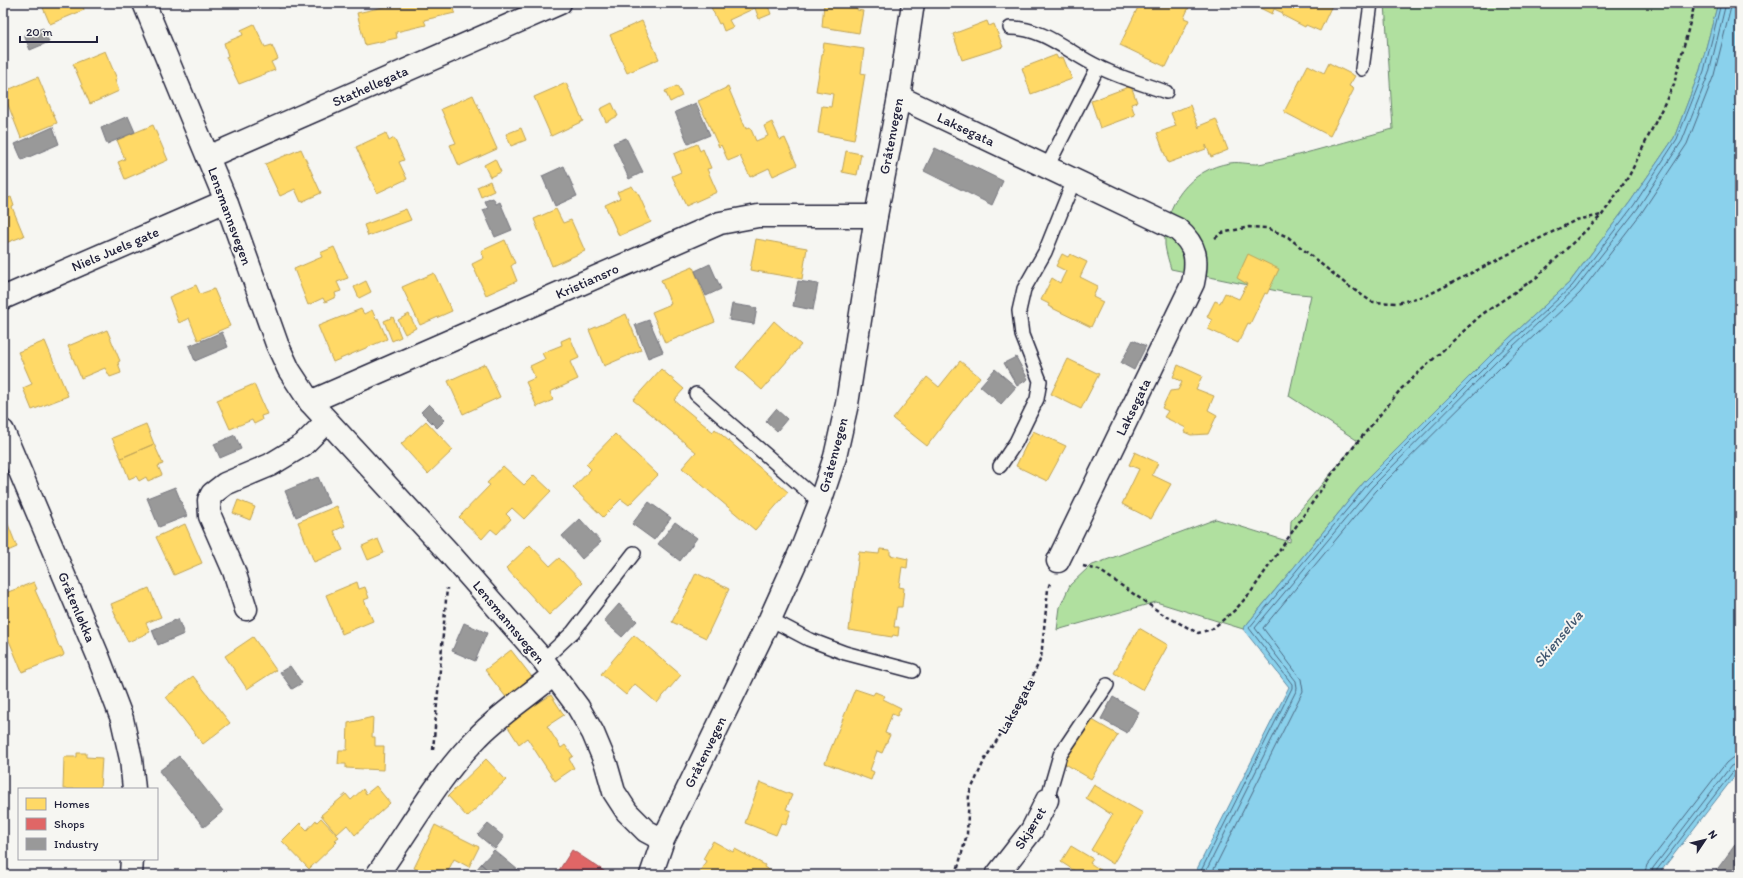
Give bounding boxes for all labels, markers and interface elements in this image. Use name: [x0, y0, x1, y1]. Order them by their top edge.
scale bar: [20, 18, 97, 44]
text: 20 m: [26, 25, 53, 39]
street label: Stathellegata: [330, 62, 411, 111]
street label: Gråtenvegen: [876, 96, 907, 176]
street label: Laksegata: [934, 109, 998, 150]
street label: Lensmannsvegen: [204, 165, 255, 268]
street label: Niels Juels gate: [69, 223, 162, 276]
street label: Kristiansro: [553, 260, 621, 303]
street label: Laksegata: [1112, 375, 1155, 439]
street label: Gråtenvegen: [815, 416, 852, 495]
street label: Gråtenløkka: [54, 569, 99, 645]
street label: Lensmannsvegen: [469, 577, 548, 667]
water label: Skienselva: [1530, 607, 1587, 671]
street label: Laksegata: [994, 675, 1039, 737]
street label: Gråtenvegen: [681, 714, 730, 791]
legend: [18, 788, 158, 860]
text: Homes: [54, 797, 90, 811]
street label: Skjæret: [1011, 804, 1050, 853]
text: Shops: [54, 817, 85, 831]
north arrow: [1685, 820, 1725, 860]
text: N: [1705, 828, 1720, 841]
text: Industry: [54, 837, 99, 851]

